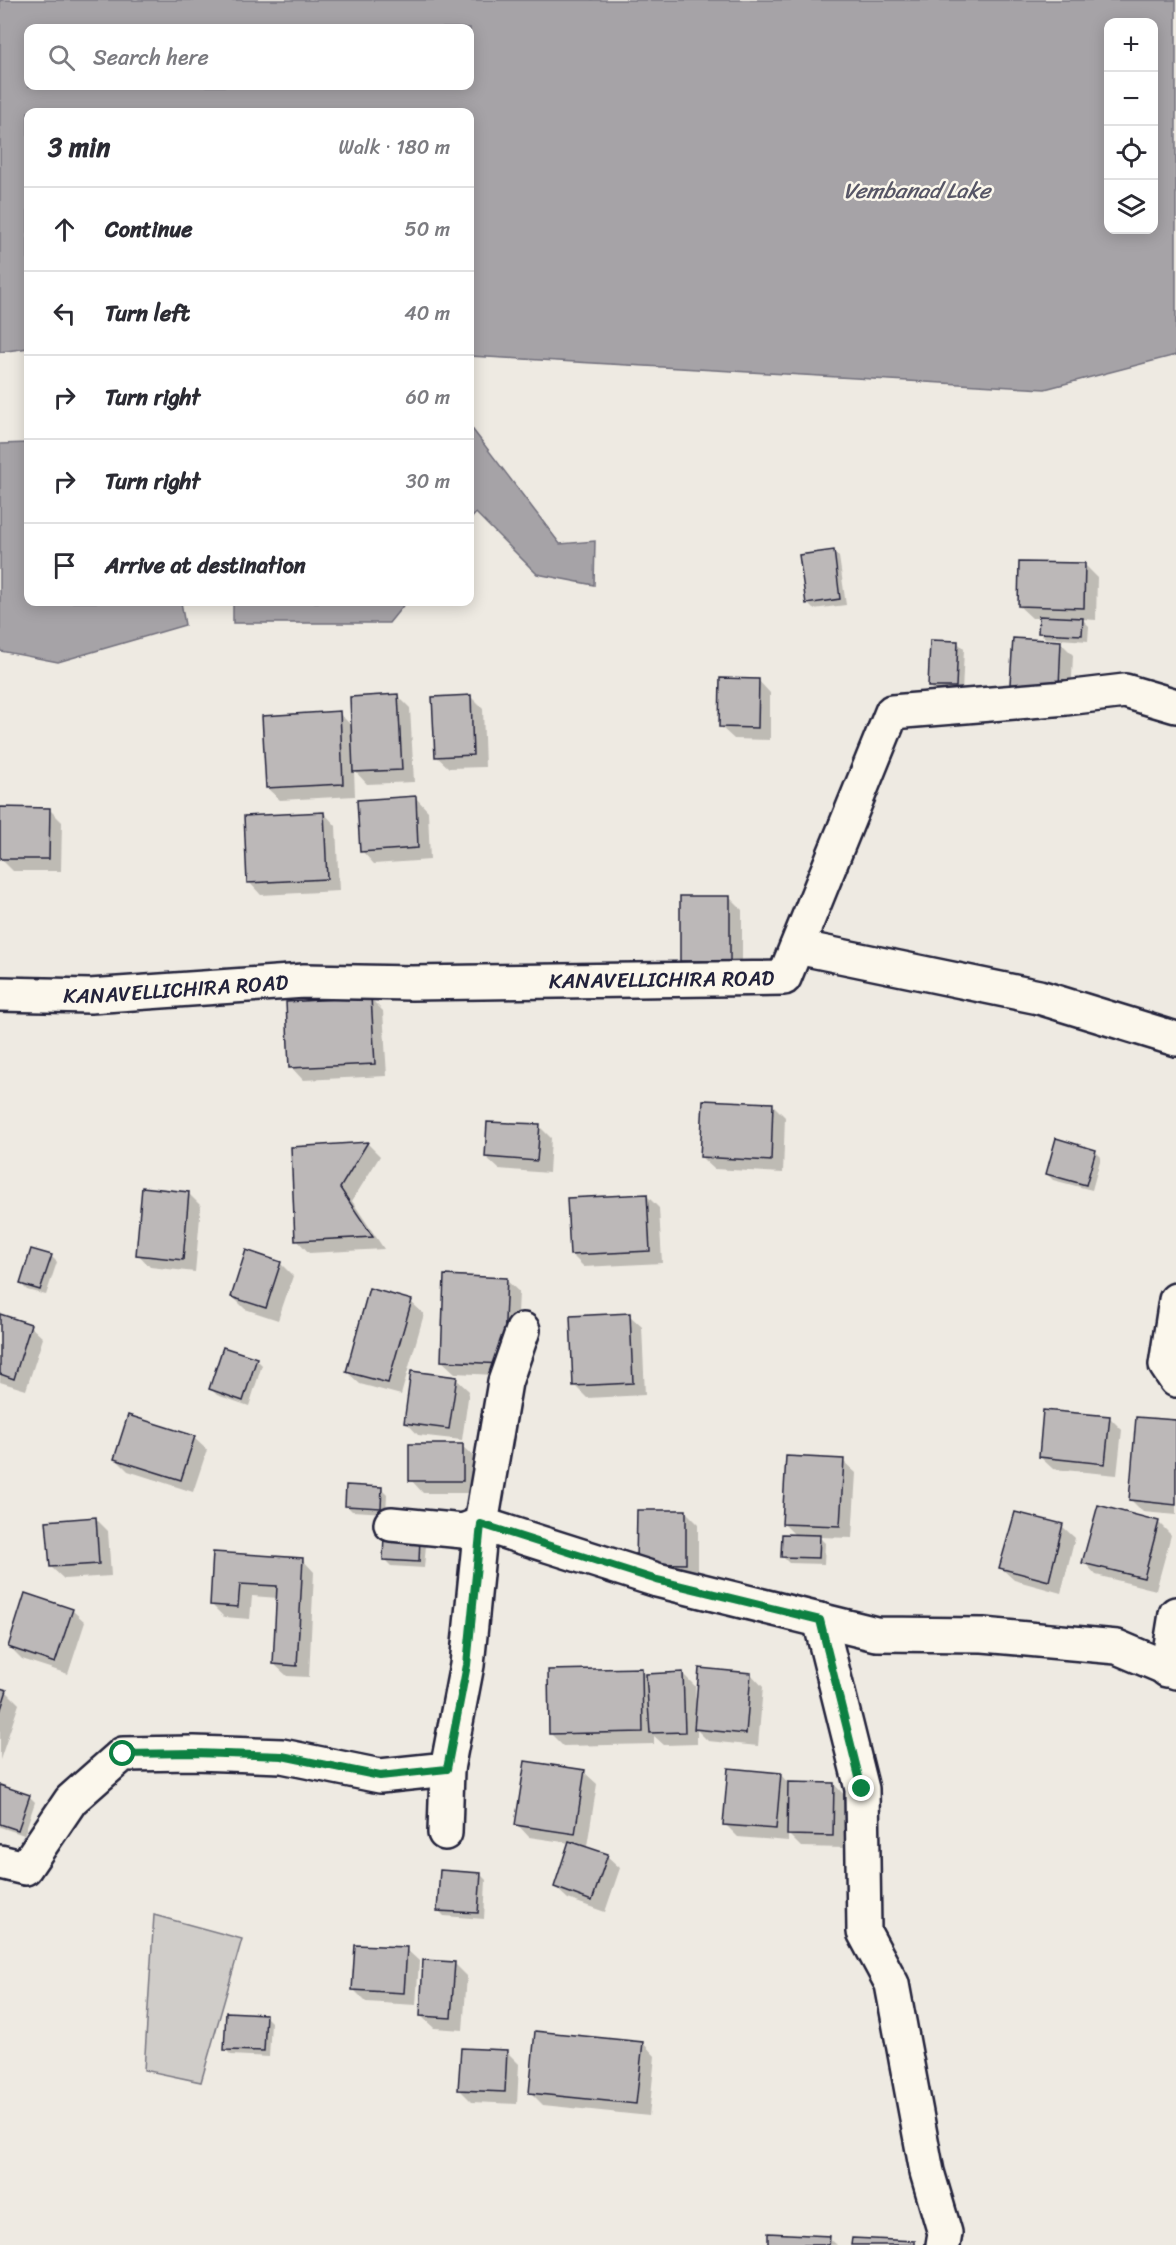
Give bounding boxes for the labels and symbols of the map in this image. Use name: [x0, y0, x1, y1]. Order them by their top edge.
water label: Vembanad Lake: [844, 171, 993, 210]
street label: KANAVELLICHIRA ROAD: [549, 959, 775, 1000]
street label: KANAVELLICHIRA ROAD: [63, 963, 290, 1015]
route start: [109, 1740, 135, 1766]
route end: [848, 1775, 874, 1801]

